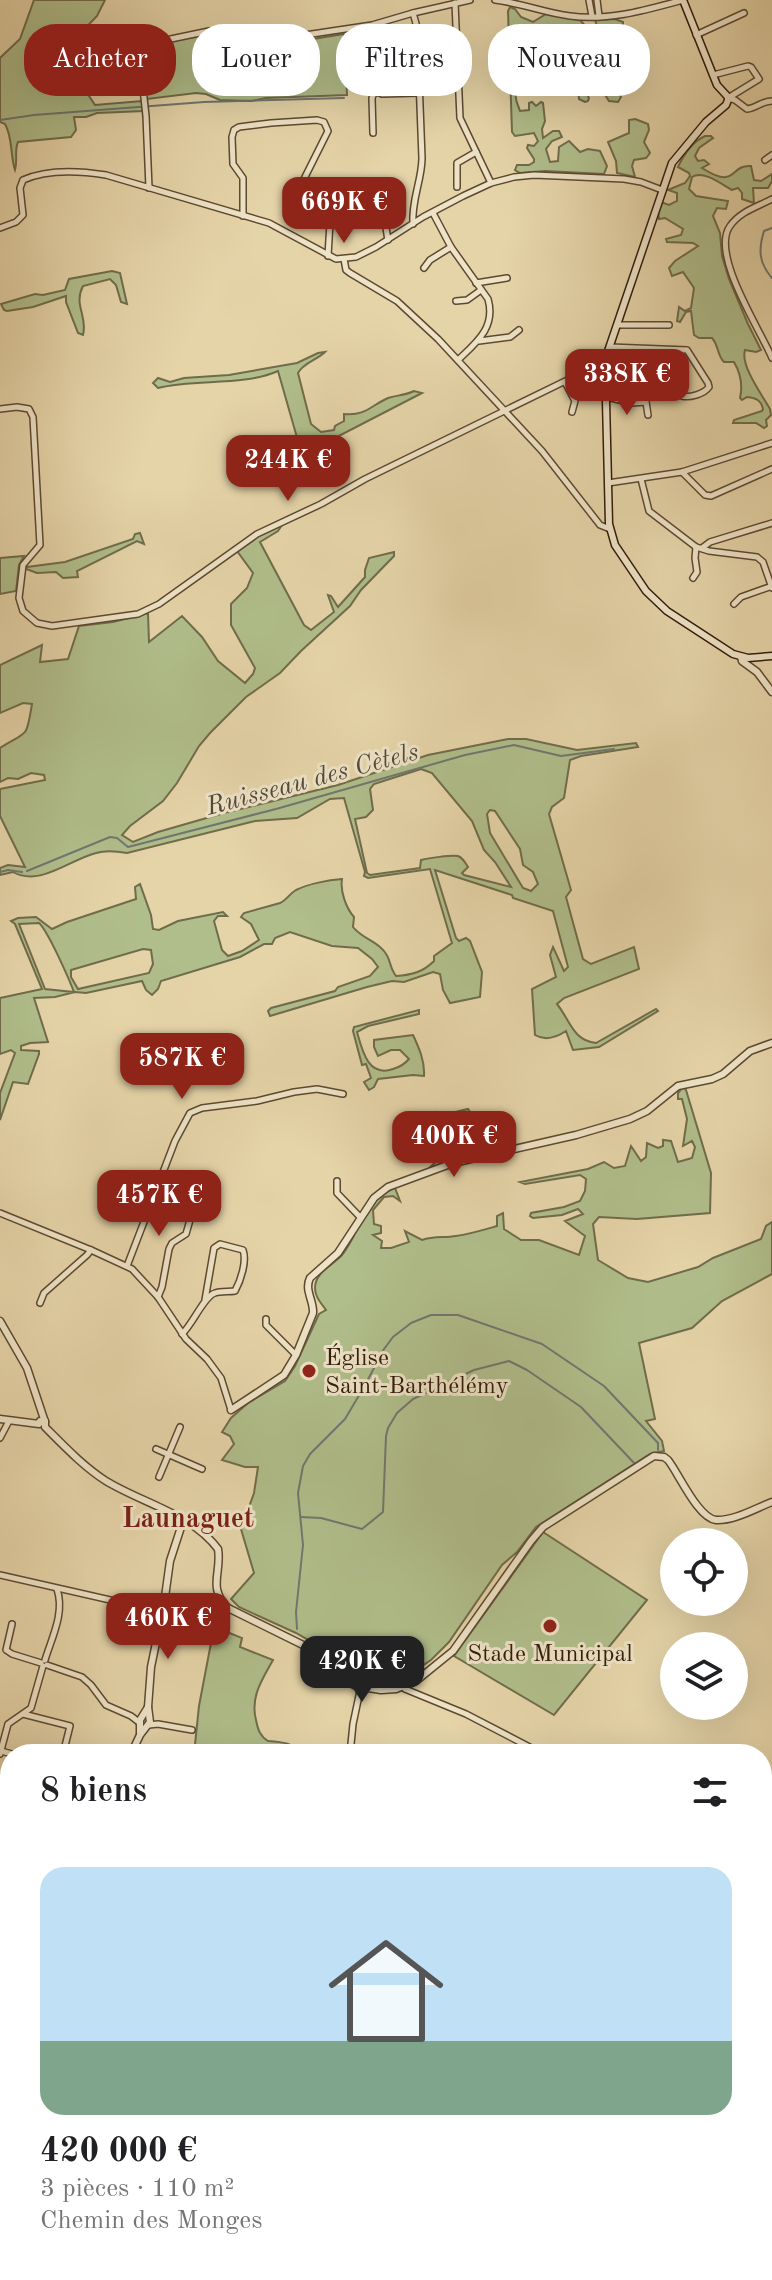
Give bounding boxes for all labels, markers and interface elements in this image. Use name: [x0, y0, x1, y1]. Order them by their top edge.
chip: Acheter: [24, 24, 176, 96]
chip: Louer: [192, 24, 320, 96]
chip: Filtres: [336, 24, 472, 96]
chip: Nouveau: [488, 24, 650, 96]
pin: 669K €: [279, 177, 409, 245]
text: 669K €: [300, 190, 388, 216]
pin: 338K €: [562, 349, 692, 417]
text: 338K €: [583, 362, 671, 388]
pin: 244K €: [223, 435, 353, 503]
text: 244K €: [244, 448, 332, 474]
water label: Ruisseau des Cètels: [202, 739, 422, 821]
pin: 587K €: [117, 1033, 247, 1101]
text: 587K €: [138, 1046, 226, 1072]
pin: 400K €: [389, 1111, 519, 1179]
text: 400K €: [410, 1124, 498, 1150]
pin: 457K €: [94, 1170, 224, 1238]
text: 457K €: [115, 1183, 203, 1209]
place label: Église Saint-Barthélémy: [325, 1343, 509, 1399]
marker: Église Saint-Barthélémy: [300, 1362, 318, 1380]
district label: Launaguet: [122, 1506, 254, 1534]
map controls: [660, 1528, 748, 1720]
button: locate: [660, 1528, 748, 1616]
pin: 460K €: [103, 1593, 233, 1661]
text: 460K €: [124, 1606, 212, 1632]
marker: Stade Municipal: [541, 1617, 559, 1635]
button: layers: [660, 1632, 748, 1720]
pin: 420K €: [297, 1636, 427, 1704]
place label: Stade Municipal: [467, 1643, 633, 1667]
text: 420K €: [318, 1649, 406, 1675]
icon: filters: [688, 1770, 732, 1814]
text: 8 biens: [40, 1775, 147, 1809]
icon: home: [314, 1919, 458, 2063]
text: 420 000 €: [40, 2135, 197, 2169]
text: 3 pièces · 110 m²: [40, 2176, 234, 2202]
text: Chemin des Monges: [40, 2208, 263, 2234]

